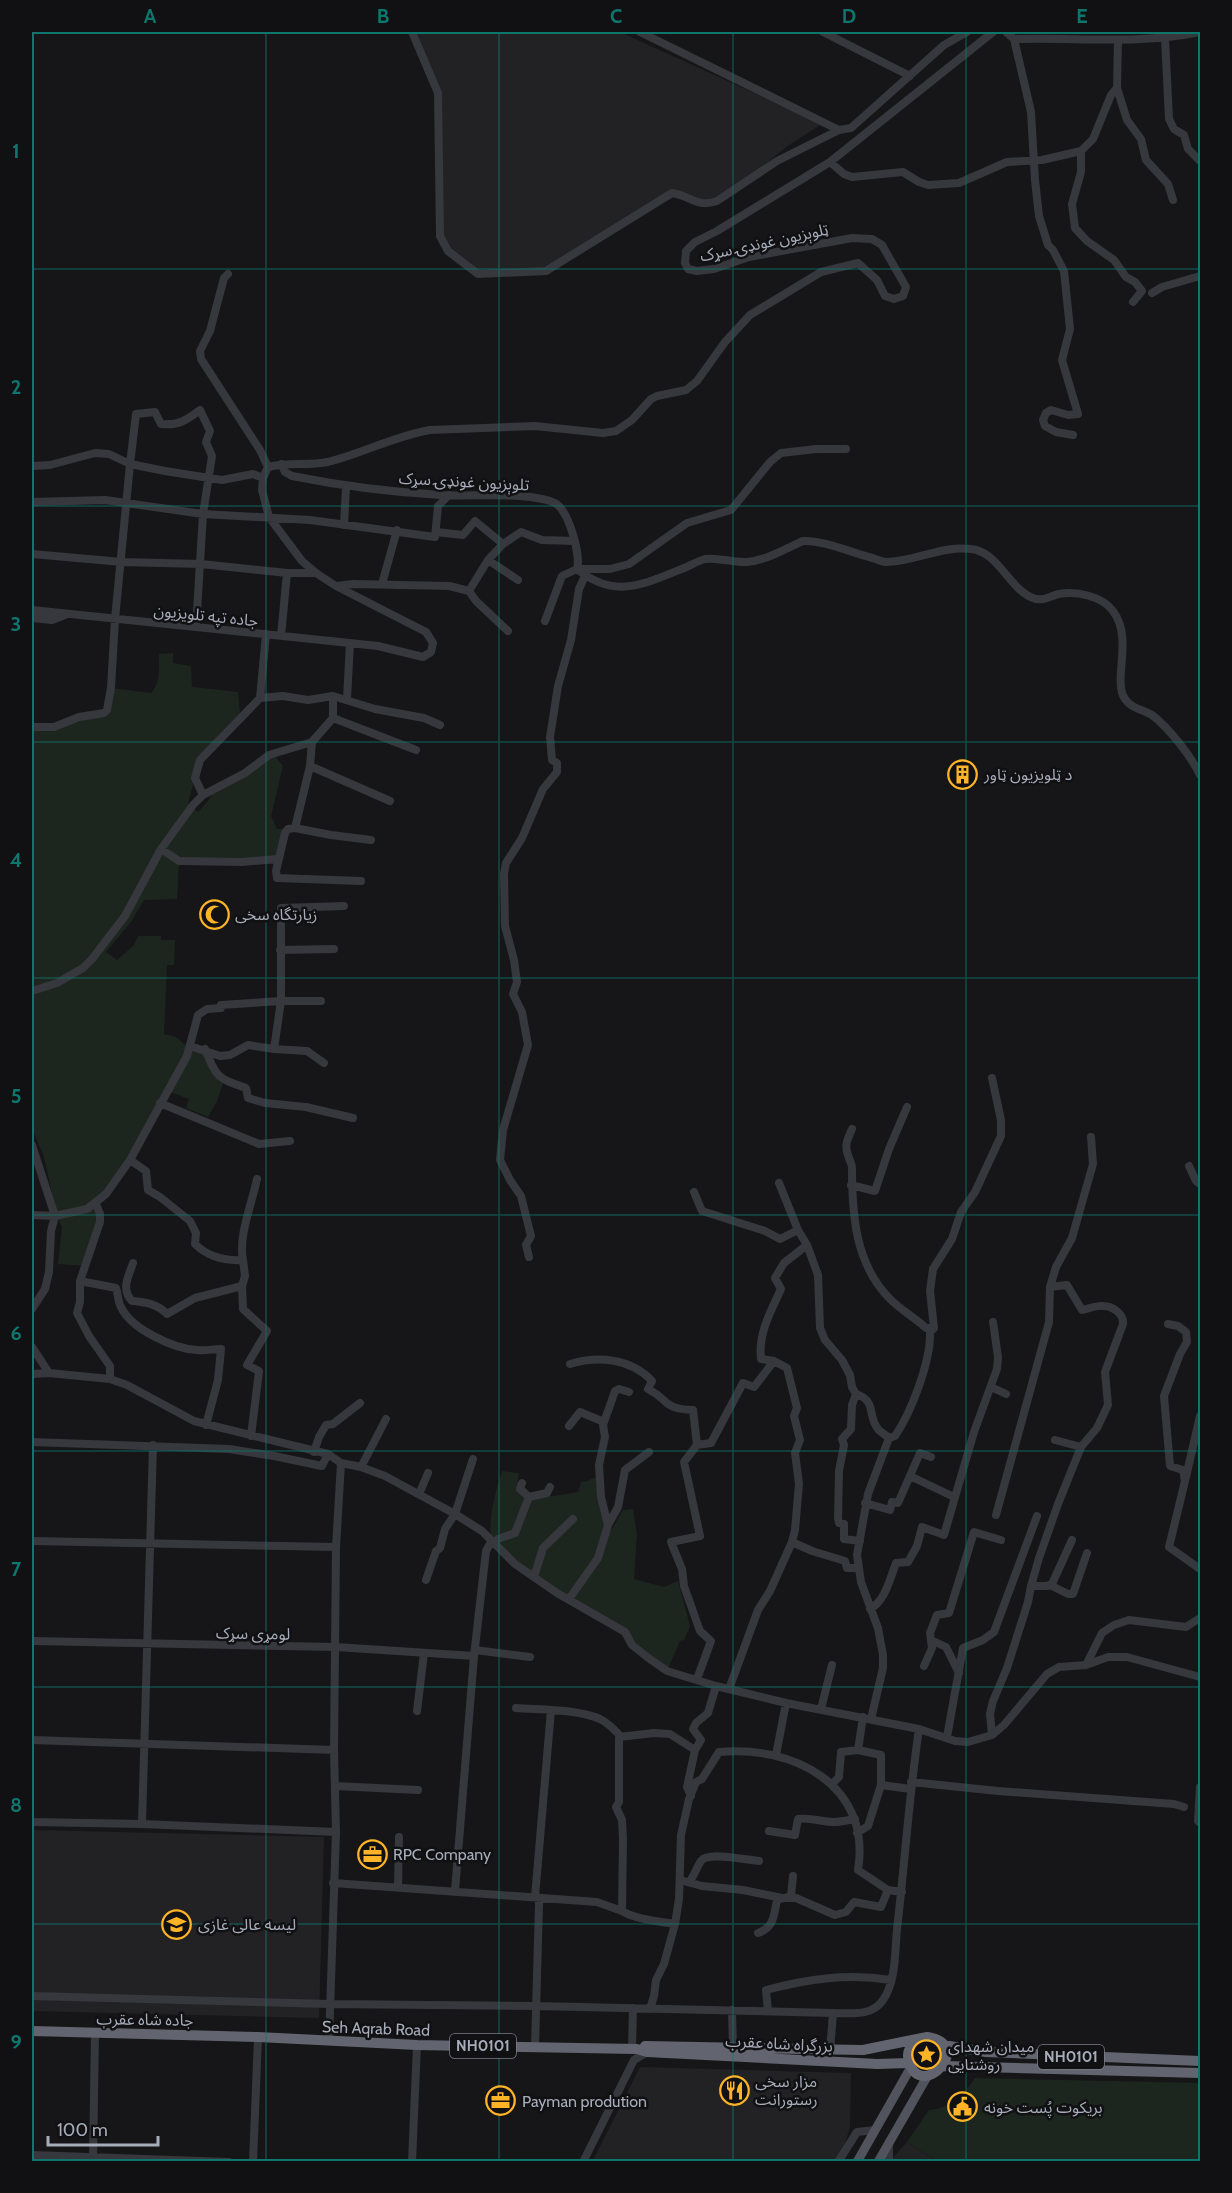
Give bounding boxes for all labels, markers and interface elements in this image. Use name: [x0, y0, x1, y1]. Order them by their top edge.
text: A: [144, 4, 157, 28]
text: B: [377, 4, 389, 28]
text: C: [610, 4, 622, 28]
text: D: [842, 4, 856, 28]
text: E: [1076, 4, 1088, 28]
text: 1: [12, 139, 20, 163]
street label: ټلوېزيون غونډۍ سړک: [698, 220, 830, 266]
text: 2: [11, 375, 21, 399]
street label: تلوېزيون غونډۍ سړک: [398, 469, 530, 496]
street label: جاده تپه تلویزیون: [153, 601, 259, 632]
text: 3: [11, 612, 21, 636]
building icon: د ټلویزیون ټاور: [947, 758, 979, 790]
place label: د ټلویزیون ټاور: [983, 765, 1072, 784]
text: 4: [10, 848, 22, 872]
mosque icon: زیارتگاه سخی: [198, 898, 230, 930]
place label: زیارتگاه سخی: [235, 905, 317, 924]
text: 5: [11, 1084, 21, 1108]
text: 6: [10, 1321, 22, 1345]
text: 7: [11, 1557, 22, 1581]
street label: لومړی سړک: [216, 1623, 290, 1644]
text: 8: [10, 1793, 22, 1817]
office icon: RPC Company: [356, 1838, 388, 1870]
place label: RPC Company: [393, 1845, 491, 1864]
school or university icon: لیسه عالی غازی: [161, 1908, 193, 1940]
place label: لیسه عالی غازی: [198, 1915, 296, 1934]
street label: جاده شاه عقرب: [96, 2009, 194, 2030]
street label: Seh Aqrab Road: [322, 2017, 430, 2040]
text: 9: [10, 2030, 22, 2054]
street label: بزرگراه شاه عقرب: [725, 2031, 833, 2056]
road number: NH0101: [450, 2034, 516, 2058]
place label: میدان شهدای روشنایی: [948, 2037, 1034, 2074]
place icon: میدان شهدای روشنایی: [911, 2039, 943, 2071]
road number: NH0101: [1038, 2045, 1104, 2069]
place label: مزار سخی رستورانت: [755, 2072, 818, 2109]
restaurant icon: مزار سخی رستورانت: [718, 2074, 750, 2106]
office icon: Payman prodution: [485, 2085, 517, 2117]
public building icon: بریکوت پُست خونه: [947, 2091, 979, 2123]
place label: Payman prodution: [522, 2092, 647, 2111]
place label: بریکوت پُست خونه: [984, 2098, 1103, 2118]
scale bar: [48, 2109, 158, 2147]
text: 100 m: [57, 2119, 108, 2141]

